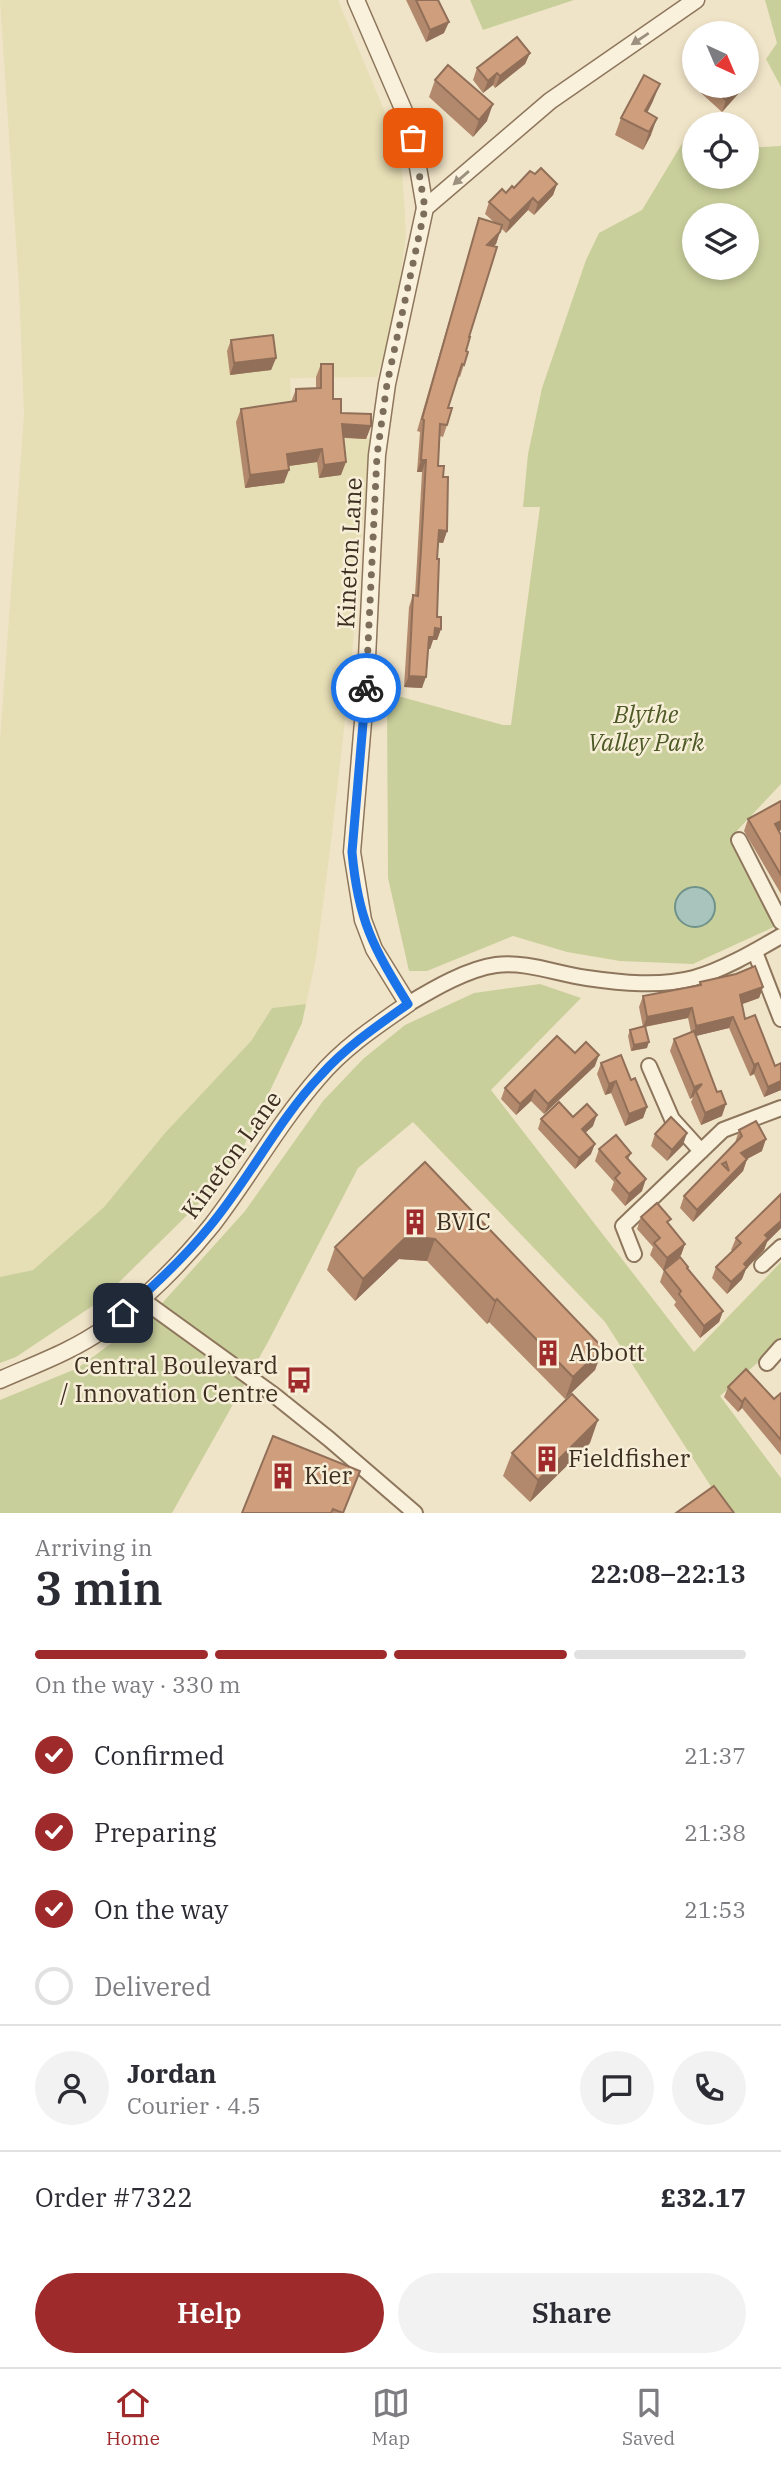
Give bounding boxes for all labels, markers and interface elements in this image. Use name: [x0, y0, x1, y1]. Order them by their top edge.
north arrow: [682, 21, 760, 98]
map controls: [682, 21, 759, 280]
one-way arrow: [631, 32, 649, 46]
pin: [383, 108, 443, 168]
button: locate: [682, 112, 759, 189]
icon: bag: [394, 119, 432, 157]
one-way arrow: [452, 170, 469, 185]
button: layers: [682, 203, 759, 280]
street label: Kineton Lane: [329, 477, 369, 629]
courier: [331, 653, 401, 723]
icon: bike: [347, 669, 385, 707]
park label: Blythe Valley Park: [588, 698, 705, 758]
street label: Kineton Lane: [174, 1084, 289, 1225]
place label: BVIC: [436, 1205, 491, 1237]
building icon: BVIC: [400, 1207, 430, 1237]
pin: [93, 1283, 153, 1343]
icon: home: [104, 1294, 142, 1332]
place label: Abbott: [569, 1336, 645, 1368]
building icon: Abbott: [533, 1338, 563, 1368]
place label: Central Boulevard / Innovation Centre: [60, 1349, 278, 1409]
bus stop icon: Central Boulevard / Innovation Centre: [284, 1365, 314, 1395]
place label: Fieldfisher: [568, 1442, 690, 1474]
building icon: Fieldfisher: [532, 1444, 562, 1474]
place label: Kier: [304, 1459, 352, 1491]
building icon: Kier: [268, 1461, 298, 1491]
text: Arriving in: [35, 1532, 152, 1562]
text: 22:08–22:13: [590, 1556, 746, 1590]
text: 3 min: [35, 1558, 163, 1618]
text: On the way · 330 m: [35, 1669, 241, 1699]
icon: check: [35, 1736, 73, 1774]
text: Confirmed: [94, 1738, 225, 1772]
text: 21:37: [684, 1740, 746, 1770]
icon: check: [35, 1813, 73, 1851]
text: Preparing: [94, 1815, 216, 1849]
text: 21:38: [684, 1817, 746, 1847]
icon: check: [35, 1890, 73, 1928]
text: On the way: [94, 1892, 228, 1926]
text: 21:53: [684, 1894, 746, 1924]
text: Delivered: [94, 1969, 211, 2003]
button: person: [35, 2051, 109, 2125]
button: chat: [580, 2051, 654, 2125]
button: phone: [672, 2051, 746, 2125]
text: Jordan: [127, 2056, 217, 2090]
text: Courier · 4.5: [127, 2090, 261, 2120]
text: Order #7322: [35, 2180, 193, 2214]
text: £32.17: [661, 2180, 746, 2214]
button: Help: [35, 2273, 384, 2353]
button: Share: [398, 2273, 746, 2353]
tab: Home: [106, 2384, 160, 2450]
tab: Map: [372, 2384, 410, 2450]
tab: Saved: [622, 2384, 675, 2450]

